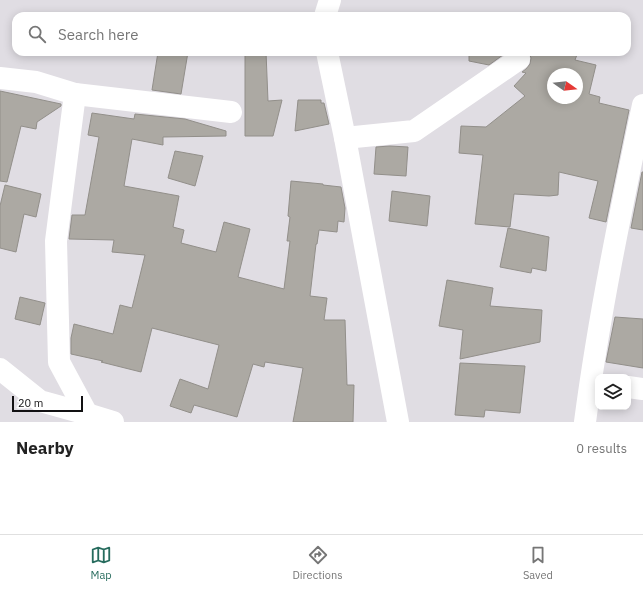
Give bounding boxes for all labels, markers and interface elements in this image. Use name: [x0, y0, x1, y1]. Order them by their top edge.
search box: [12, 12, 631, 56]
icon: search: [26, 23, 48, 45]
text: Search here: [58, 25, 138, 44]
north arrow: [547, 68, 583, 104]
map controls: [595, 374, 631, 410]
button: layers: [595, 374, 631, 410]
scale bar: [12, 394, 83, 413]
text: 20 m: [18, 396, 43, 410]
text: Nearby: [16, 437, 74, 459]
text: 0 results: [576, 440, 627, 457]
tab: Map: [90, 544, 112, 582]
tab: Directions: [292, 544, 343, 582]
tab: Saved: [523, 544, 553, 582]

